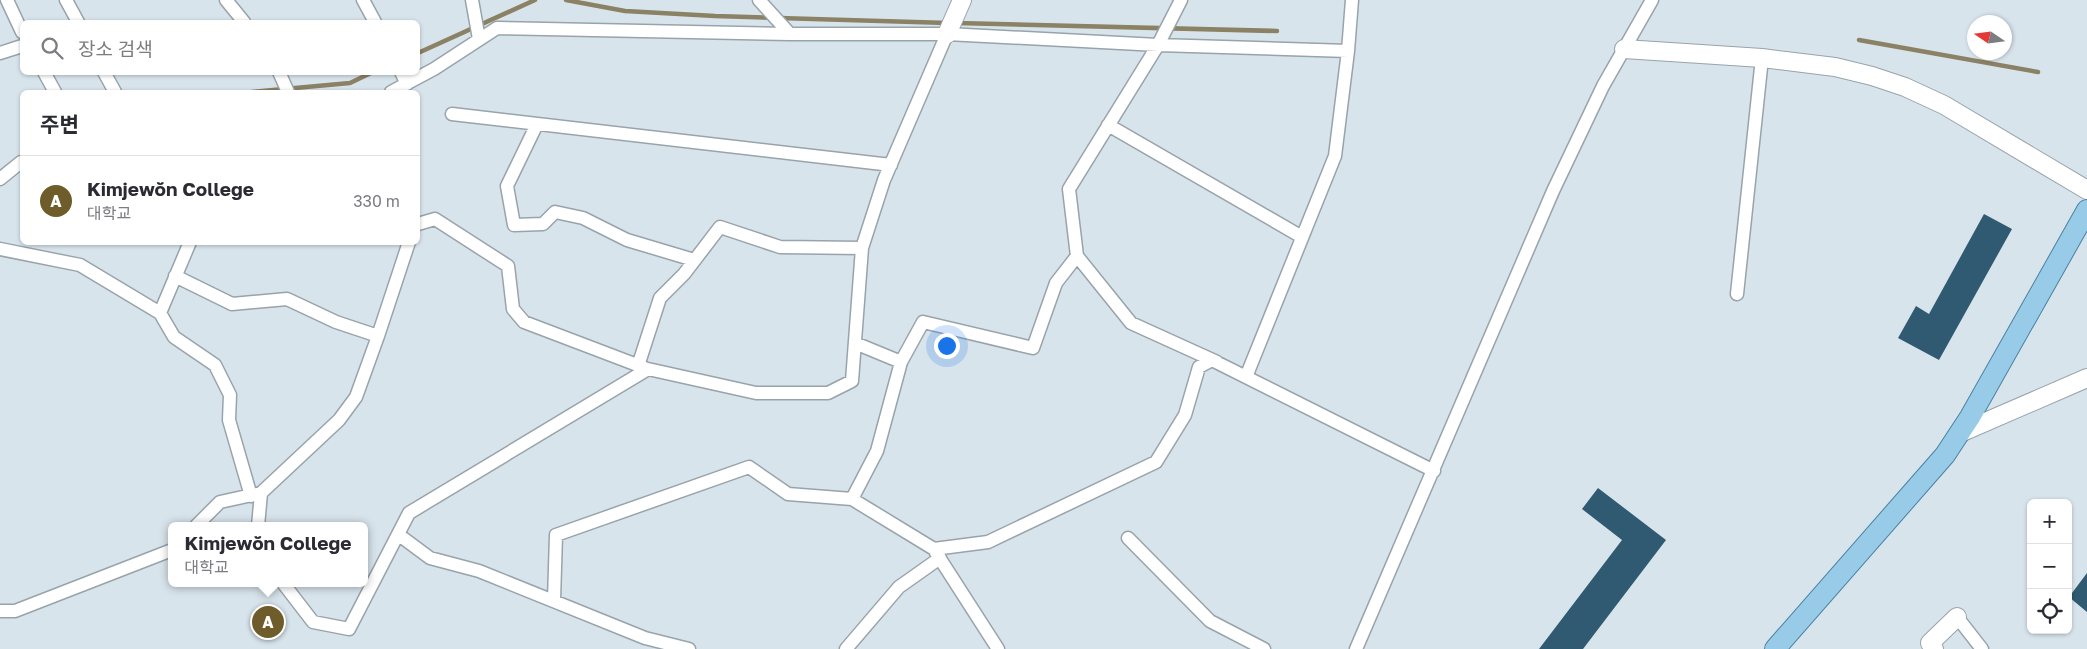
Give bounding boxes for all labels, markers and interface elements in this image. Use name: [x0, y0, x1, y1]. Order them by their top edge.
north arrow: [1967, 15, 2012, 60]
search box: [20, 20, 420, 75]
icon: search: [38, 34, 66, 62]
text: 장소 검색: [78, 37, 153, 60]
text: 주변: [40, 111, 79, 137]
text: Kimjewŏn College: [87, 177, 254, 200]
text: A: [50, 191, 62, 211]
text: 330 m: [353, 191, 400, 211]
text: 대학교: [87, 203, 131, 223]
your location: [934, 333, 960, 359]
map controls: [2027, 499, 2072, 634]
button: +: [2027, 499, 2072, 544]
popup: [168, 522, 368, 587]
text: Kimjewŏn College: [185, 531, 351, 554]
button: −: [2027, 544, 2072, 589]
text: 대학교: [185, 557, 229, 577]
button: locate: [2027, 589, 2072, 634]
pin: A: [252, 603, 284, 641]

